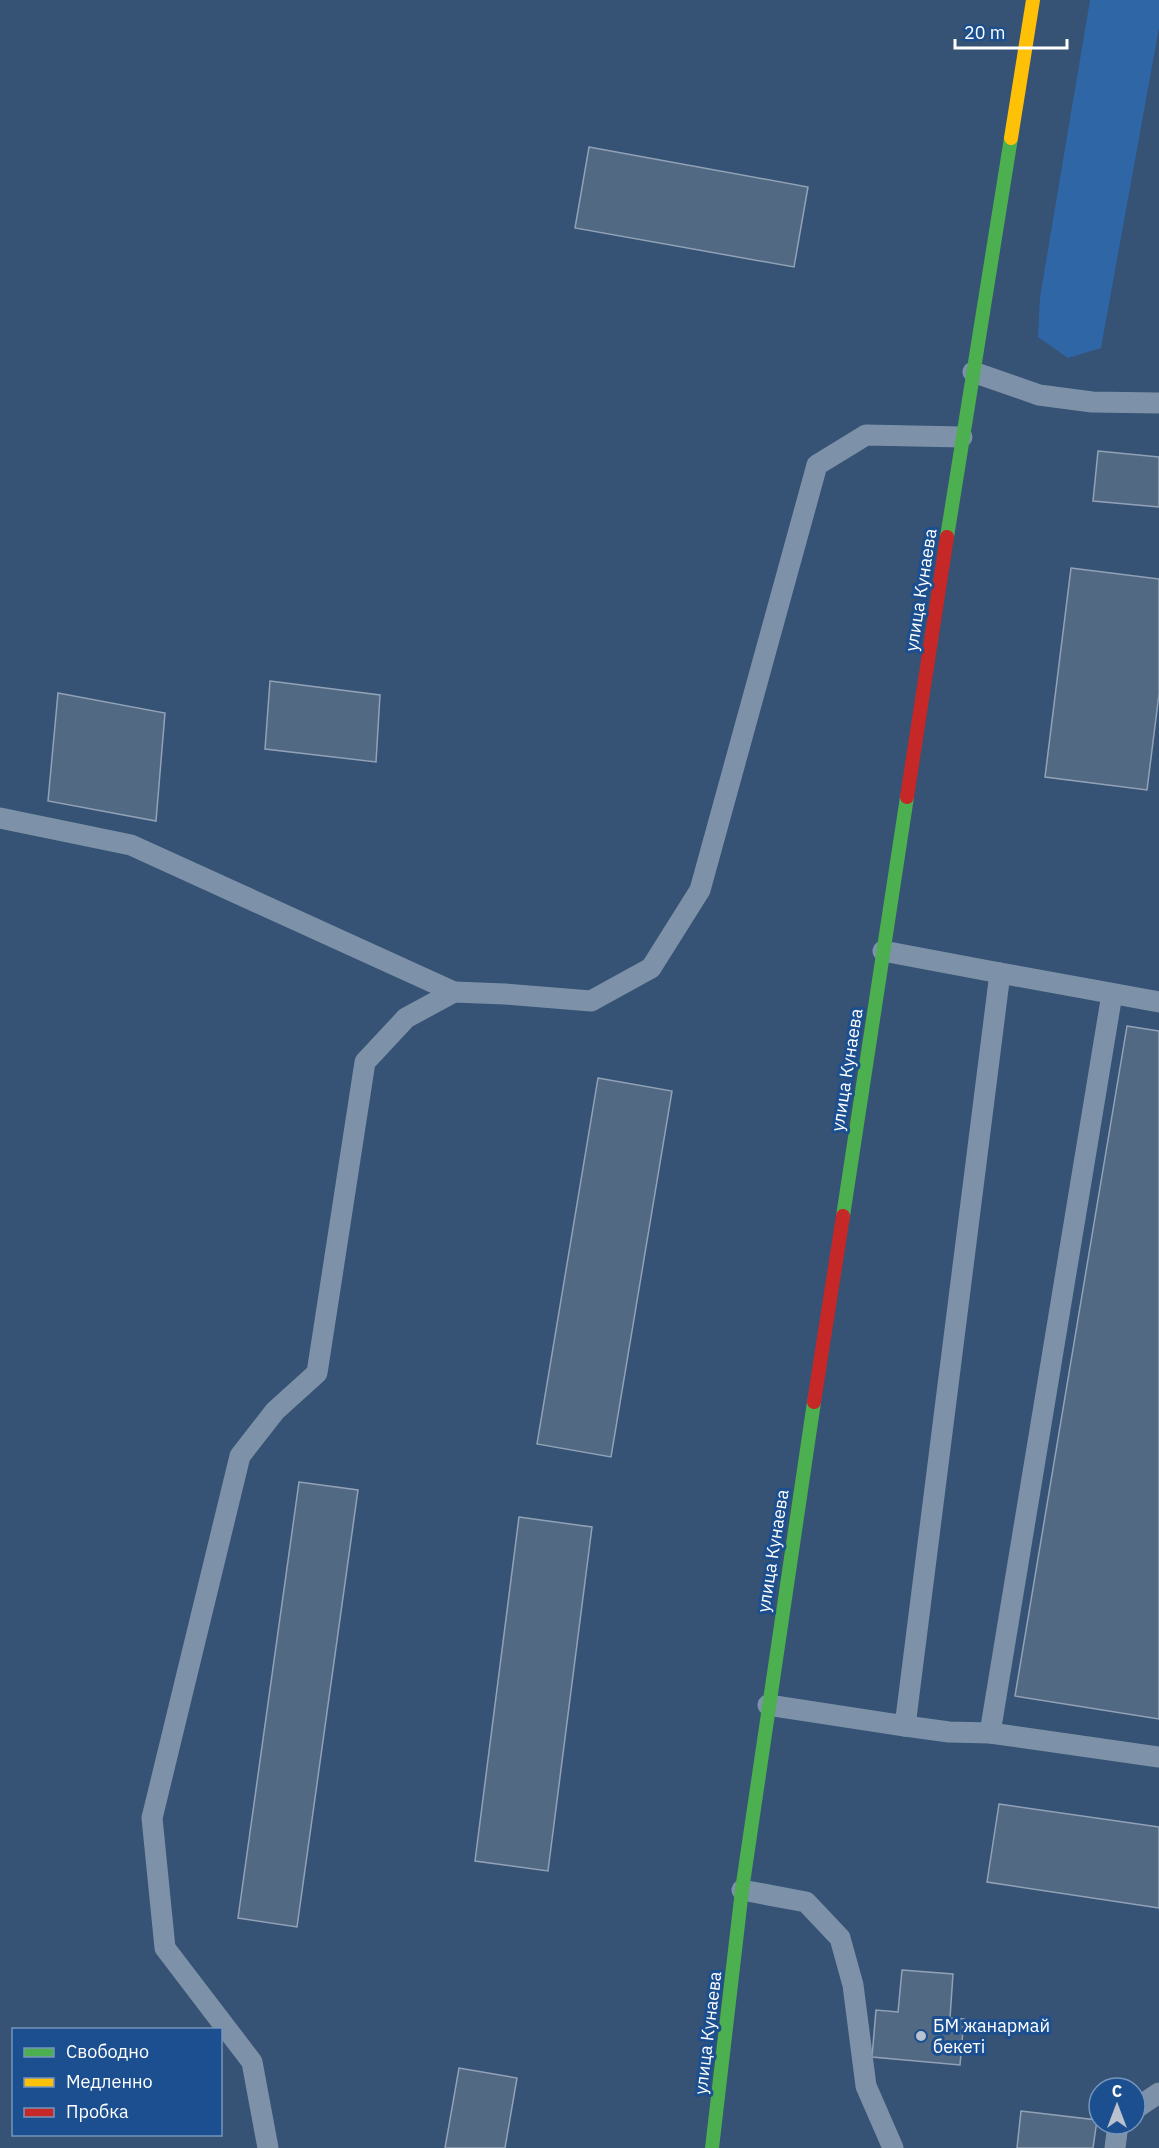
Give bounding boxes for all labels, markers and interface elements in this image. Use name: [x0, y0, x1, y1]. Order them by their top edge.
scale bar: [955, 12, 1068, 50]
text: 20 m: [964, 21, 1006, 44]
street label: улица Кунаева: [899, 526, 942, 653]
street label: улица Кунаева: [825, 1006, 868, 1133]
street label: улица Кунаева: [751, 1487, 794, 1614]
street label: улица Кунаева: [689, 1970, 727, 2096]
place label: БМ жанармай бекеті: [933, 2014, 1050, 2058]
legend: [12, 2028, 222, 2136]
marker: БМ жанармай бекеті: [914, 2029, 928, 2043]
text: Свободно: [66, 2040, 149, 2063]
text: Медленно: [66, 2070, 153, 2093]
north arrow: [1087, 2076, 1147, 2136]
text: С: [1112, 2081, 1122, 2101]
text: Пробка: [66, 2100, 129, 2123]

